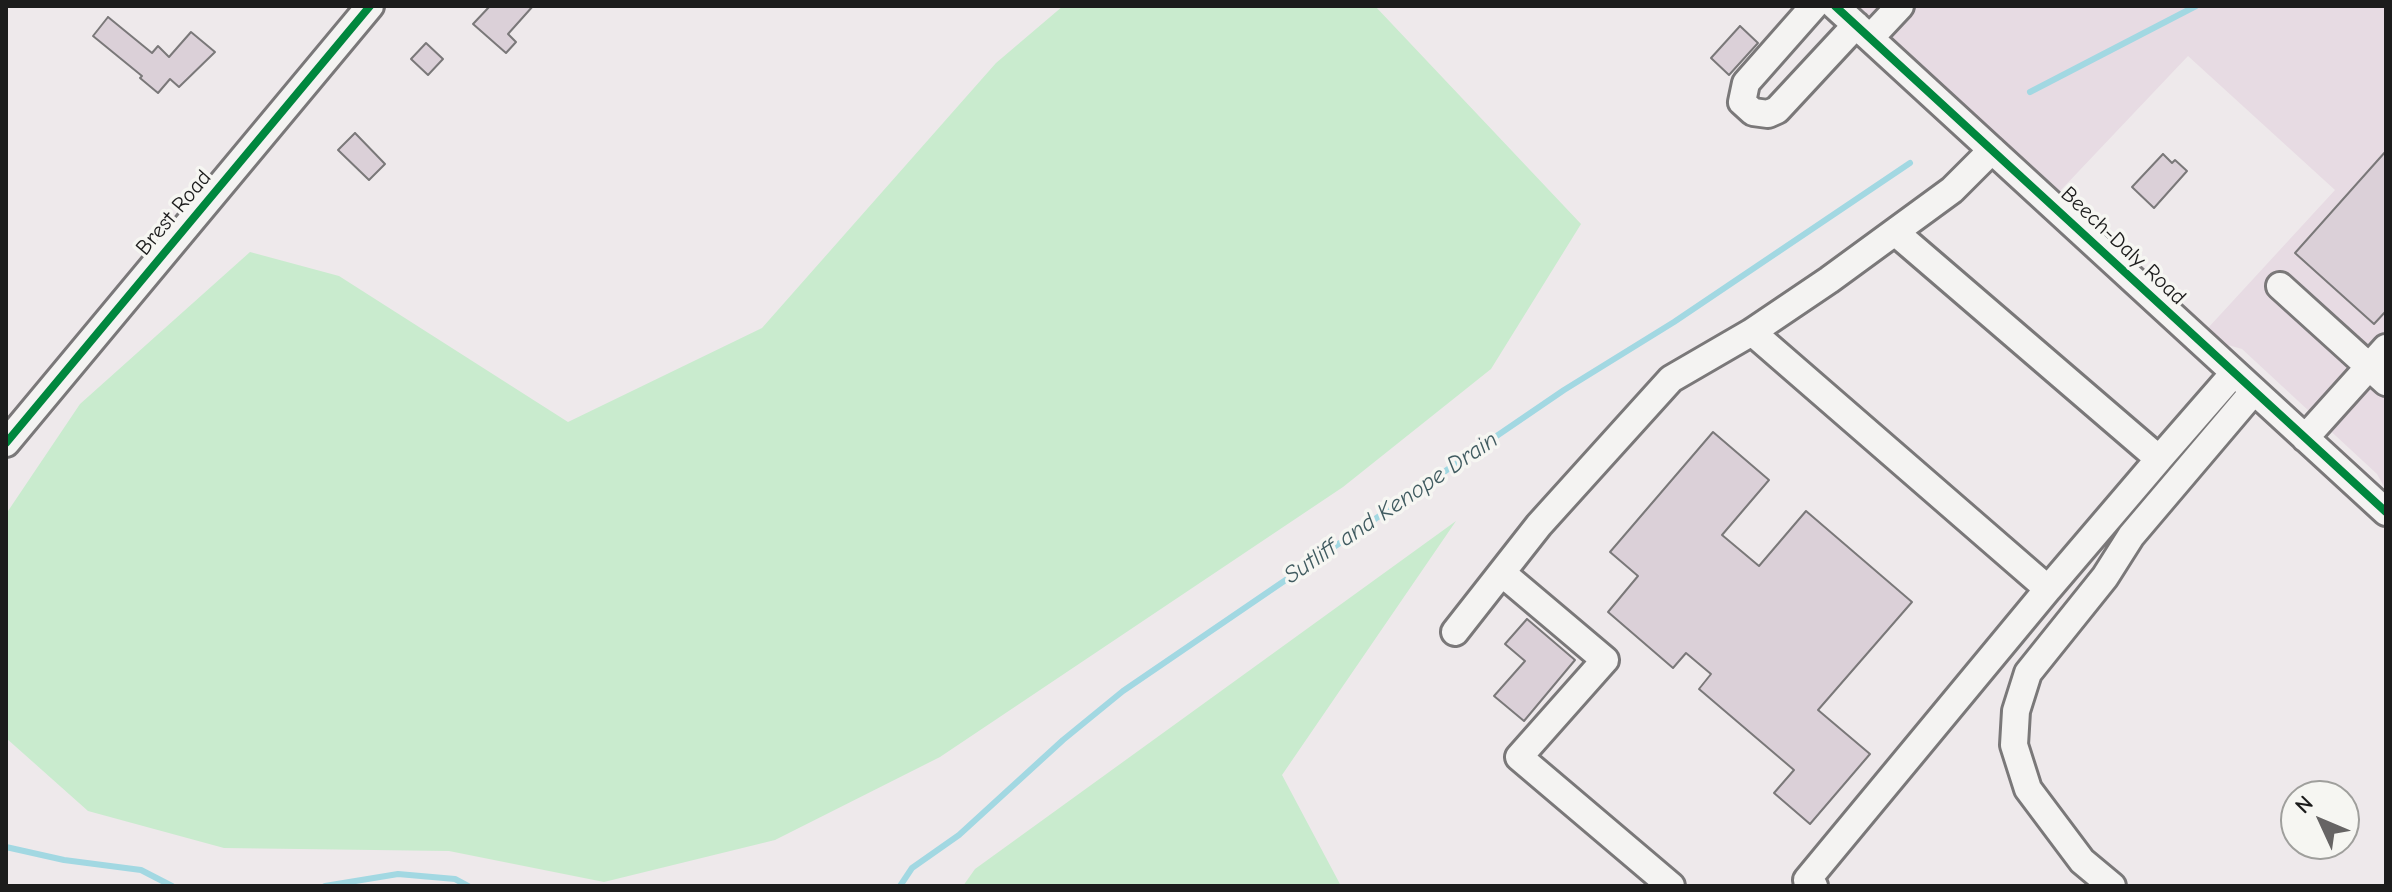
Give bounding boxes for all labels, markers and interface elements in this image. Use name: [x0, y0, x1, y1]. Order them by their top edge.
street label: Brest Road: [131, 165, 217, 261]
street label: Beech-Daly Road: [2055, 181, 2191, 311]
water label: Sutliff and Kenope Drain: [1279, 426, 1503, 590]
north arrow: [2280, 780, 2360, 860]
text: N: [2290, 791, 2319, 819]

